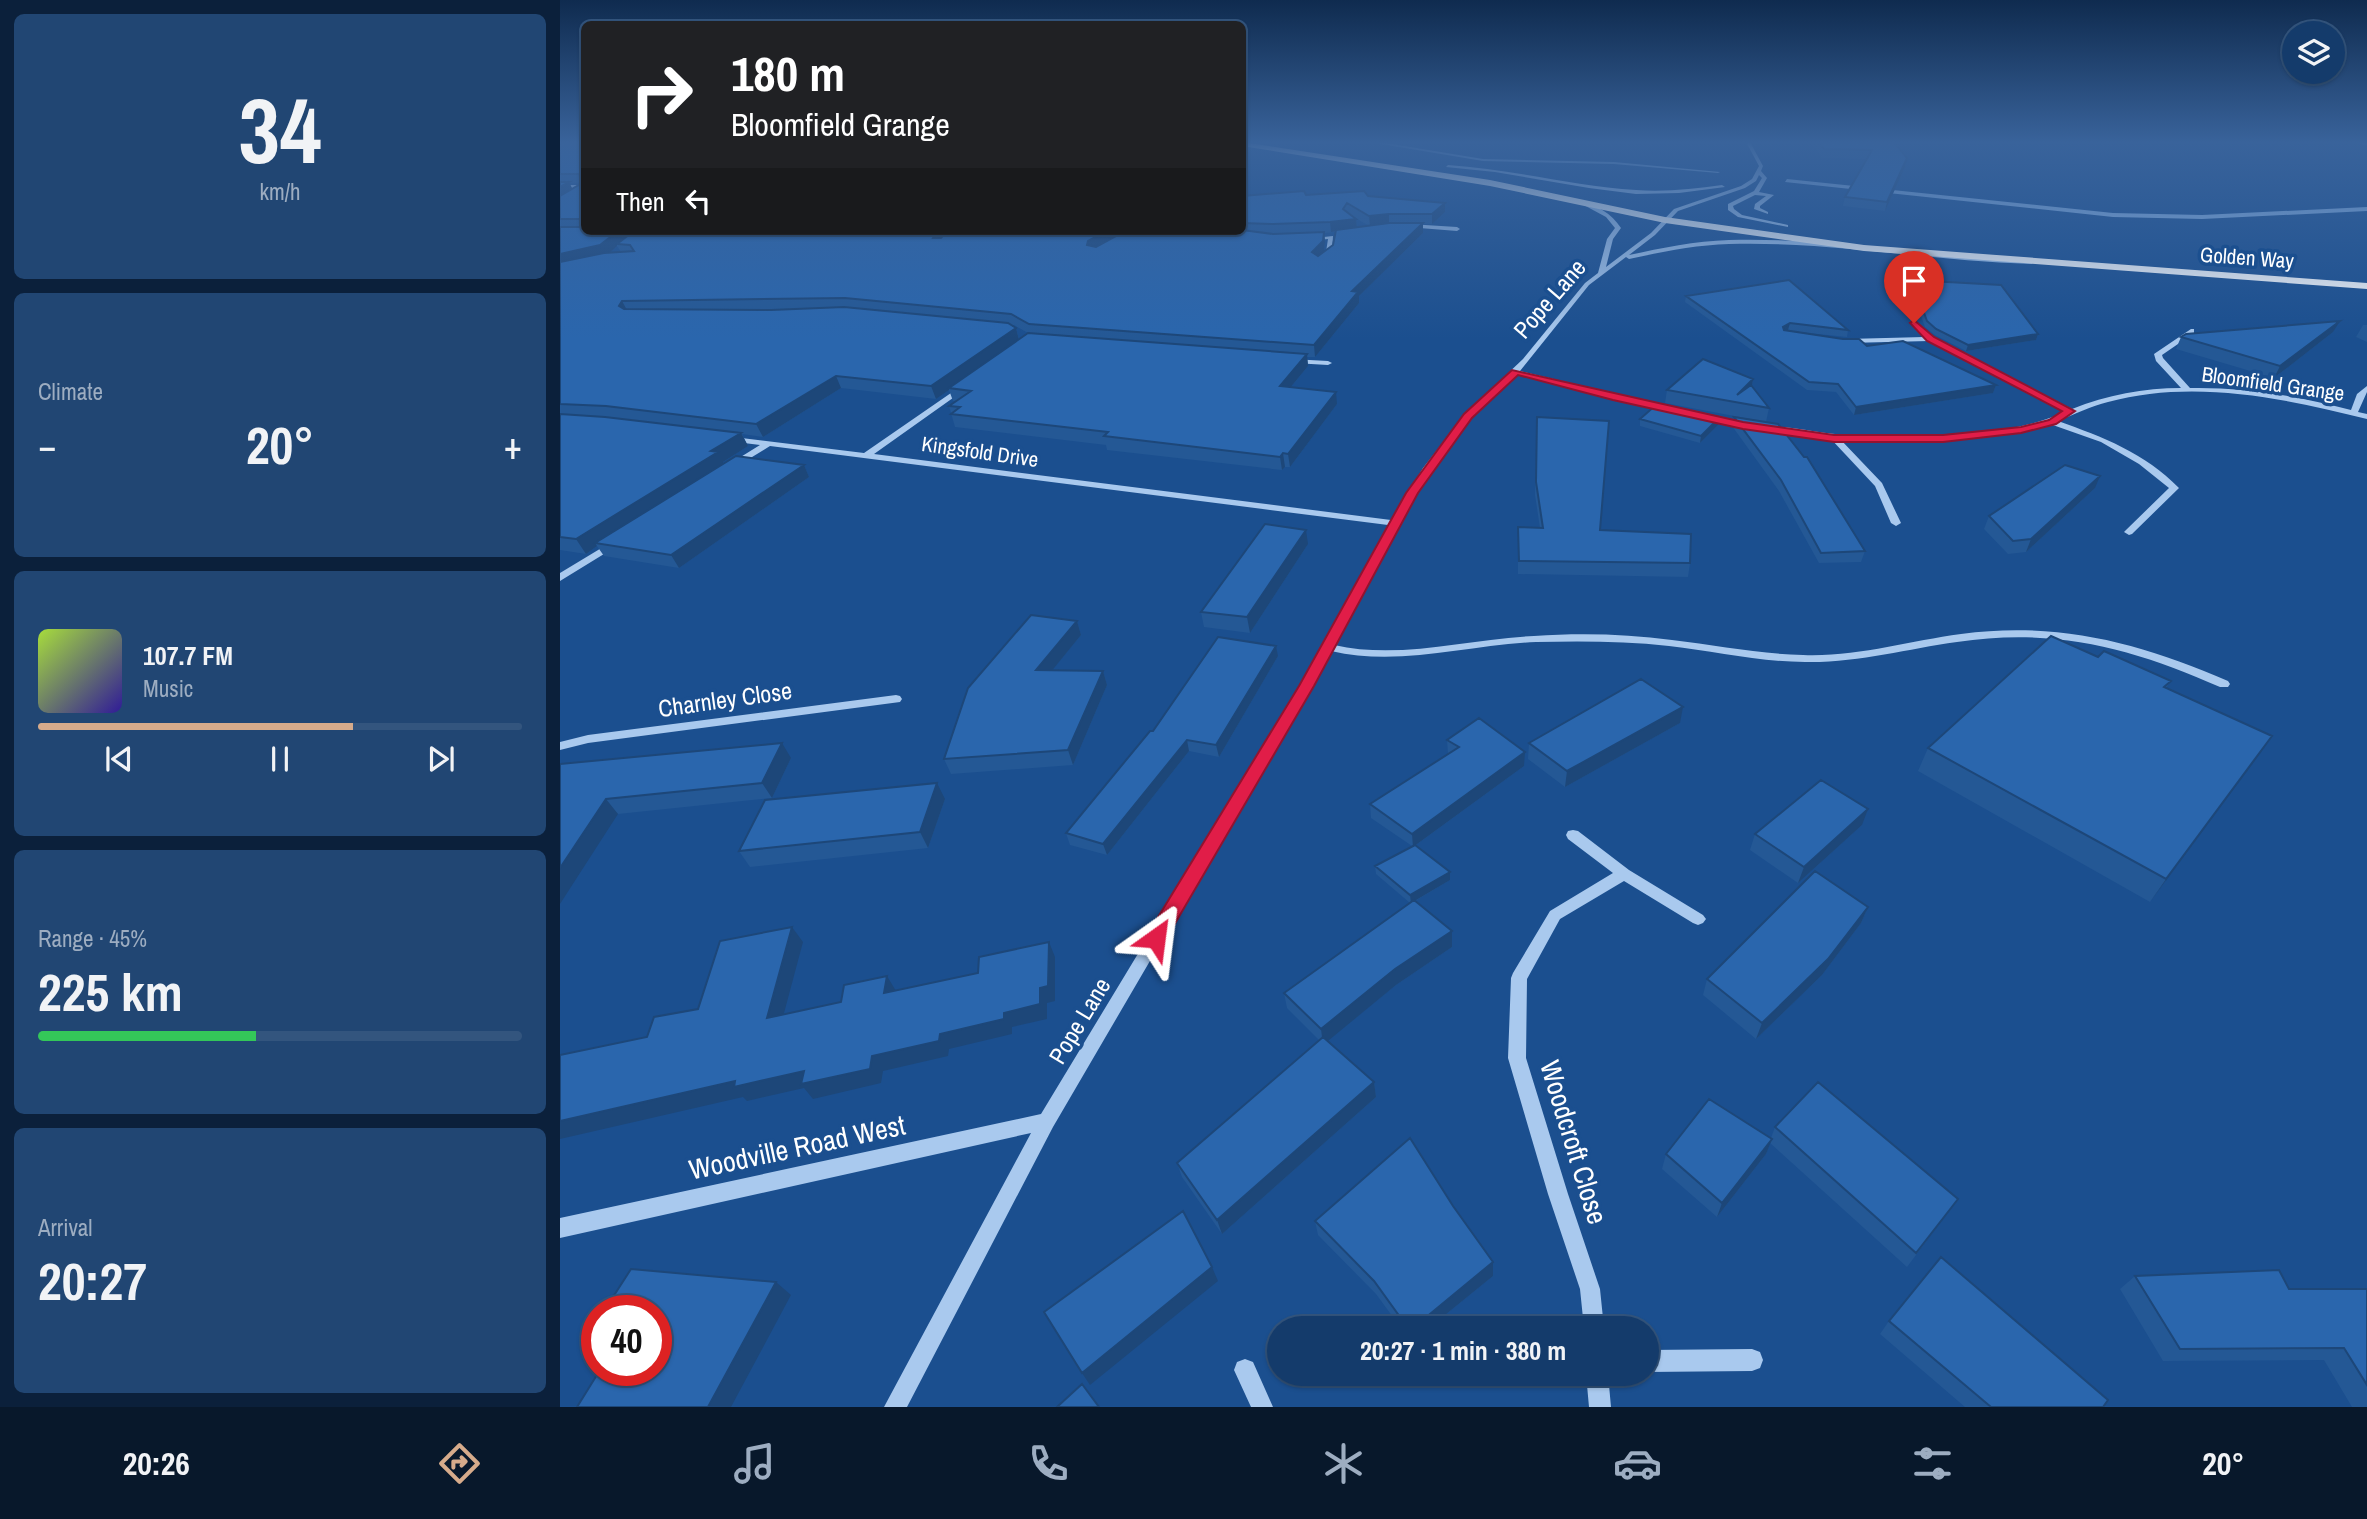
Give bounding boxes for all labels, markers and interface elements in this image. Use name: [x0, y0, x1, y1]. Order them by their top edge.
map controls: [2282, 21, 2345, 84]
button: layers: [2282, 21, 2345, 84]
text: 180 m: [731, 40, 845, 106]
icon: right: [616, 49, 707, 140]
text: 34: [239, 69, 322, 191]
text: Bloomfield Grange: [731, 103, 950, 146]
text: km/h: [260, 176, 300, 207]
icon: left: [679, 182, 717, 220]
text: Then: [616, 184, 665, 219]
street label: Golden Way: [2199, 240, 2295, 275]
pin: [1884, 251, 1944, 323]
street label: Pope Lane: [1506, 252, 1593, 345]
icon: arrive: [1895, 262, 1933, 300]
street label: Bloomfield Grange: [2200, 359, 2346, 408]
text: Climate: [38, 376, 103, 407]
text: 20°: [246, 410, 314, 480]
text: −: [38, 420, 56, 471]
text: +: [504, 420, 522, 471]
street label: Kingsfold Drive: [920, 429, 1040, 474]
text: 107.7 FM: [143, 638, 233, 673]
text: Music: [143, 673, 193, 704]
street label: Charnley Close: [656, 674, 794, 724]
icon: previous: [100, 740, 138, 778]
icon: pause: [261, 740, 299, 778]
icon: next: [422, 740, 460, 778]
position arrow: [1119, 901, 1193, 975]
text: Range · 45%: [38, 923, 147, 954]
text: 225 km: [38, 957, 183, 1027]
street label: Pope Lane: [1041, 971, 1117, 1070]
street label: Woodcroft Close: [1531, 1055, 1617, 1229]
street label: Woodville Road West: [685, 1106, 909, 1188]
text: Arrival: [38, 1212, 93, 1243]
text: 20:27: [38, 1246, 147, 1316]
speed limit sign: 40: [581, 1295, 672, 1386]
text: 20:27 · 1 min · 380 m: [1360, 1333, 1566, 1368]
icon: directions: [435, 1439, 484, 1488]
icon: music: [730, 1439, 779, 1488]
icon: phone: [1024, 1439, 1073, 1488]
icon: climate: [1319, 1439, 1368, 1488]
icon: car: [1613, 1439, 1662, 1488]
icon: filters: [1908, 1439, 1957, 1488]
text: 20:26: [123, 1442, 190, 1485]
text: 20°: [2202, 1442, 2244, 1485]

